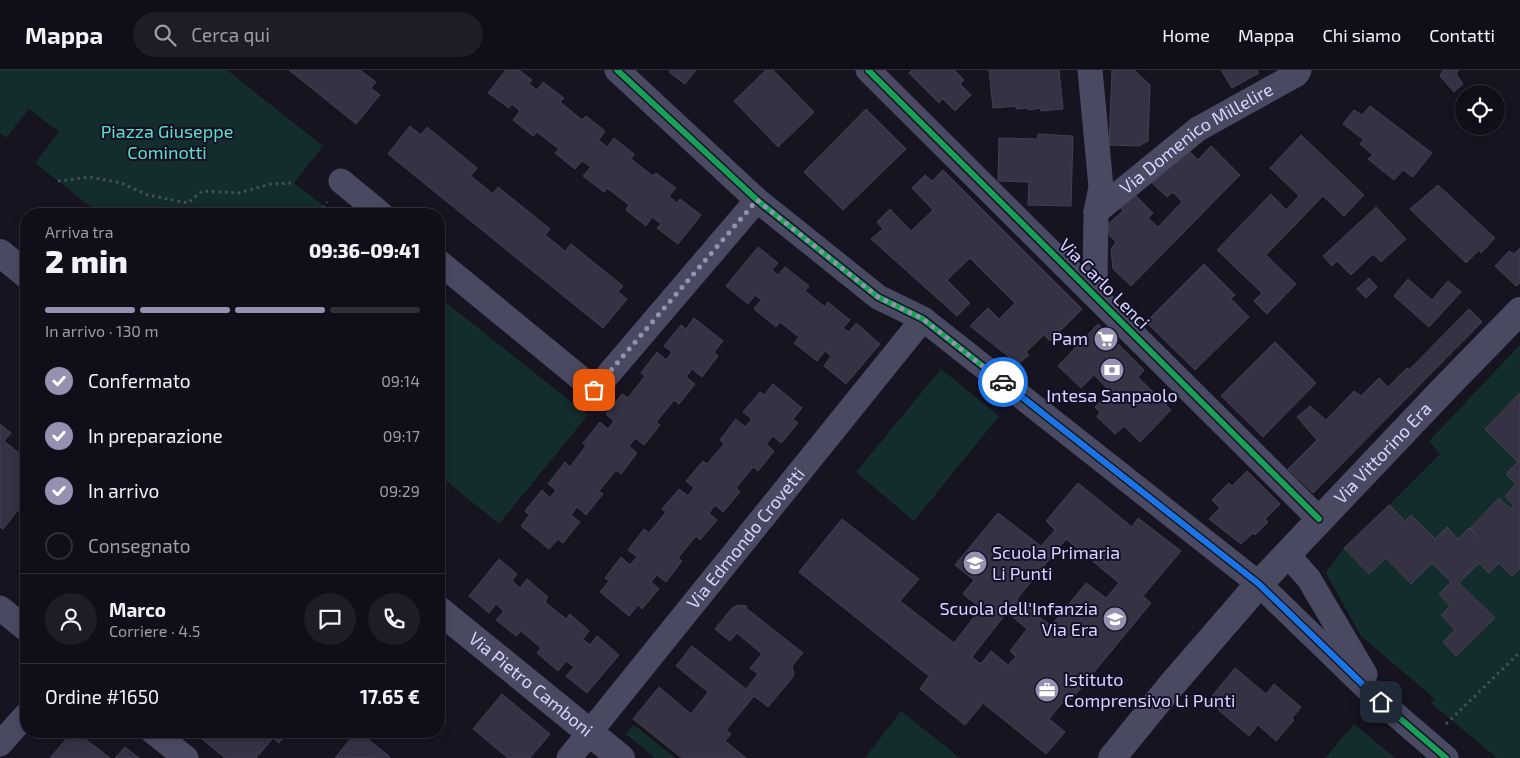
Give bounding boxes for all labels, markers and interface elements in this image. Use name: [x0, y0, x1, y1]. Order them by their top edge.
search box: [133, 12, 483, 57]
text: Mappa: [25, 20, 103, 49]
icon: search: [151, 21, 179, 49]
text: Cerca qui: [191, 23, 270, 46]
text: Home: [1162, 24, 1210, 46]
text: Mappa: [1238, 24, 1294, 46]
text: Chi siamo: [1322, 24, 1401, 46]
text: Contatti: [1429, 24, 1495, 46]
street label: Via Domenico Millelire: [1115, 77, 1277, 198]
map controls: [1455, 85, 1505, 135]
button: locate: [1455, 85, 1505, 135]
park label: Piazza Giuseppe Cominotti: [101, 120, 233, 163]
text: Arriva tra: [45, 222, 114, 241]
street label: Via Carlo Lenci: [1055, 233, 1155, 333]
text: 09:36–09:41: [309, 239, 420, 262]
text: 2 min: [45, 241, 128, 279]
text: In arrivo · 130 m: [45, 321, 159, 340]
supermarket icon: Pam: [1093, 326, 1119, 352]
place label: Pam: [1052, 327, 1088, 349]
courier: [978, 357, 1028, 407]
bank icon: Intesa Sanpaolo: [1099, 357, 1125, 383]
icon: check: [45, 367, 73, 395]
icon: car: [989, 368, 1017, 396]
text: Confermato: [88, 369, 191, 392]
pin: [573, 369, 615, 411]
text: 09:14: [381, 371, 420, 390]
icon: bag: [580, 376, 608, 404]
place label: Intesa Sanpaolo: [1046, 384, 1178, 406]
street label: Via Vittorino Era: [1329, 397, 1436, 508]
icon: check: [45, 422, 73, 450]
text: In preparazione: [88, 424, 223, 447]
text: 09:17: [383, 426, 420, 445]
street label: Via Edmondo Crovetti: [682, 463, 809, 613]
icon: check: [45, 477, 73, 505]
text: In arrivo: [88, 479, 159, 502]
text: 09:29: [379, 481, 420, 500]
text: Consegnato: [88, 534, 191, 557]
place label: Scuola Primaria Li Punti: [992, 541, 1120, 584]
school or university icon: Scuola Primaria Li Punti: [962, 550, 988, 576]
button: person: [45, 593, 97, 645]
button: chat: [304, 593, 356, 645]
button: phone: [368, 593, 420, 645]
place label: Scuola dell'Infanzia Via Era: [939, 597, 1098, 640]
text: Marco: [109, 598, 166, 621]
school or university icon: Scuola dell'Infanzia Via Era: [1102, 606, 1128, 632]
text: Corriere · 4.5: [109, 621, 200, 640]
street label: Via Pietro Camboni: [465, 627, 598, 741]
place label: Istituto Comprensivo Li Punti: [1064, 668, 1235, 711]
office icon: Istituto Comprensivo Li Punti: [1034, 677, 1060, 703]
pin: [1360, 681, 1402, 723]
text: Ordine #1650: [45, 685, 159, 708]
text: 17.65 €: [360, 685, 420, 708]
icon: home: [1367, 688, 1395, 716]

